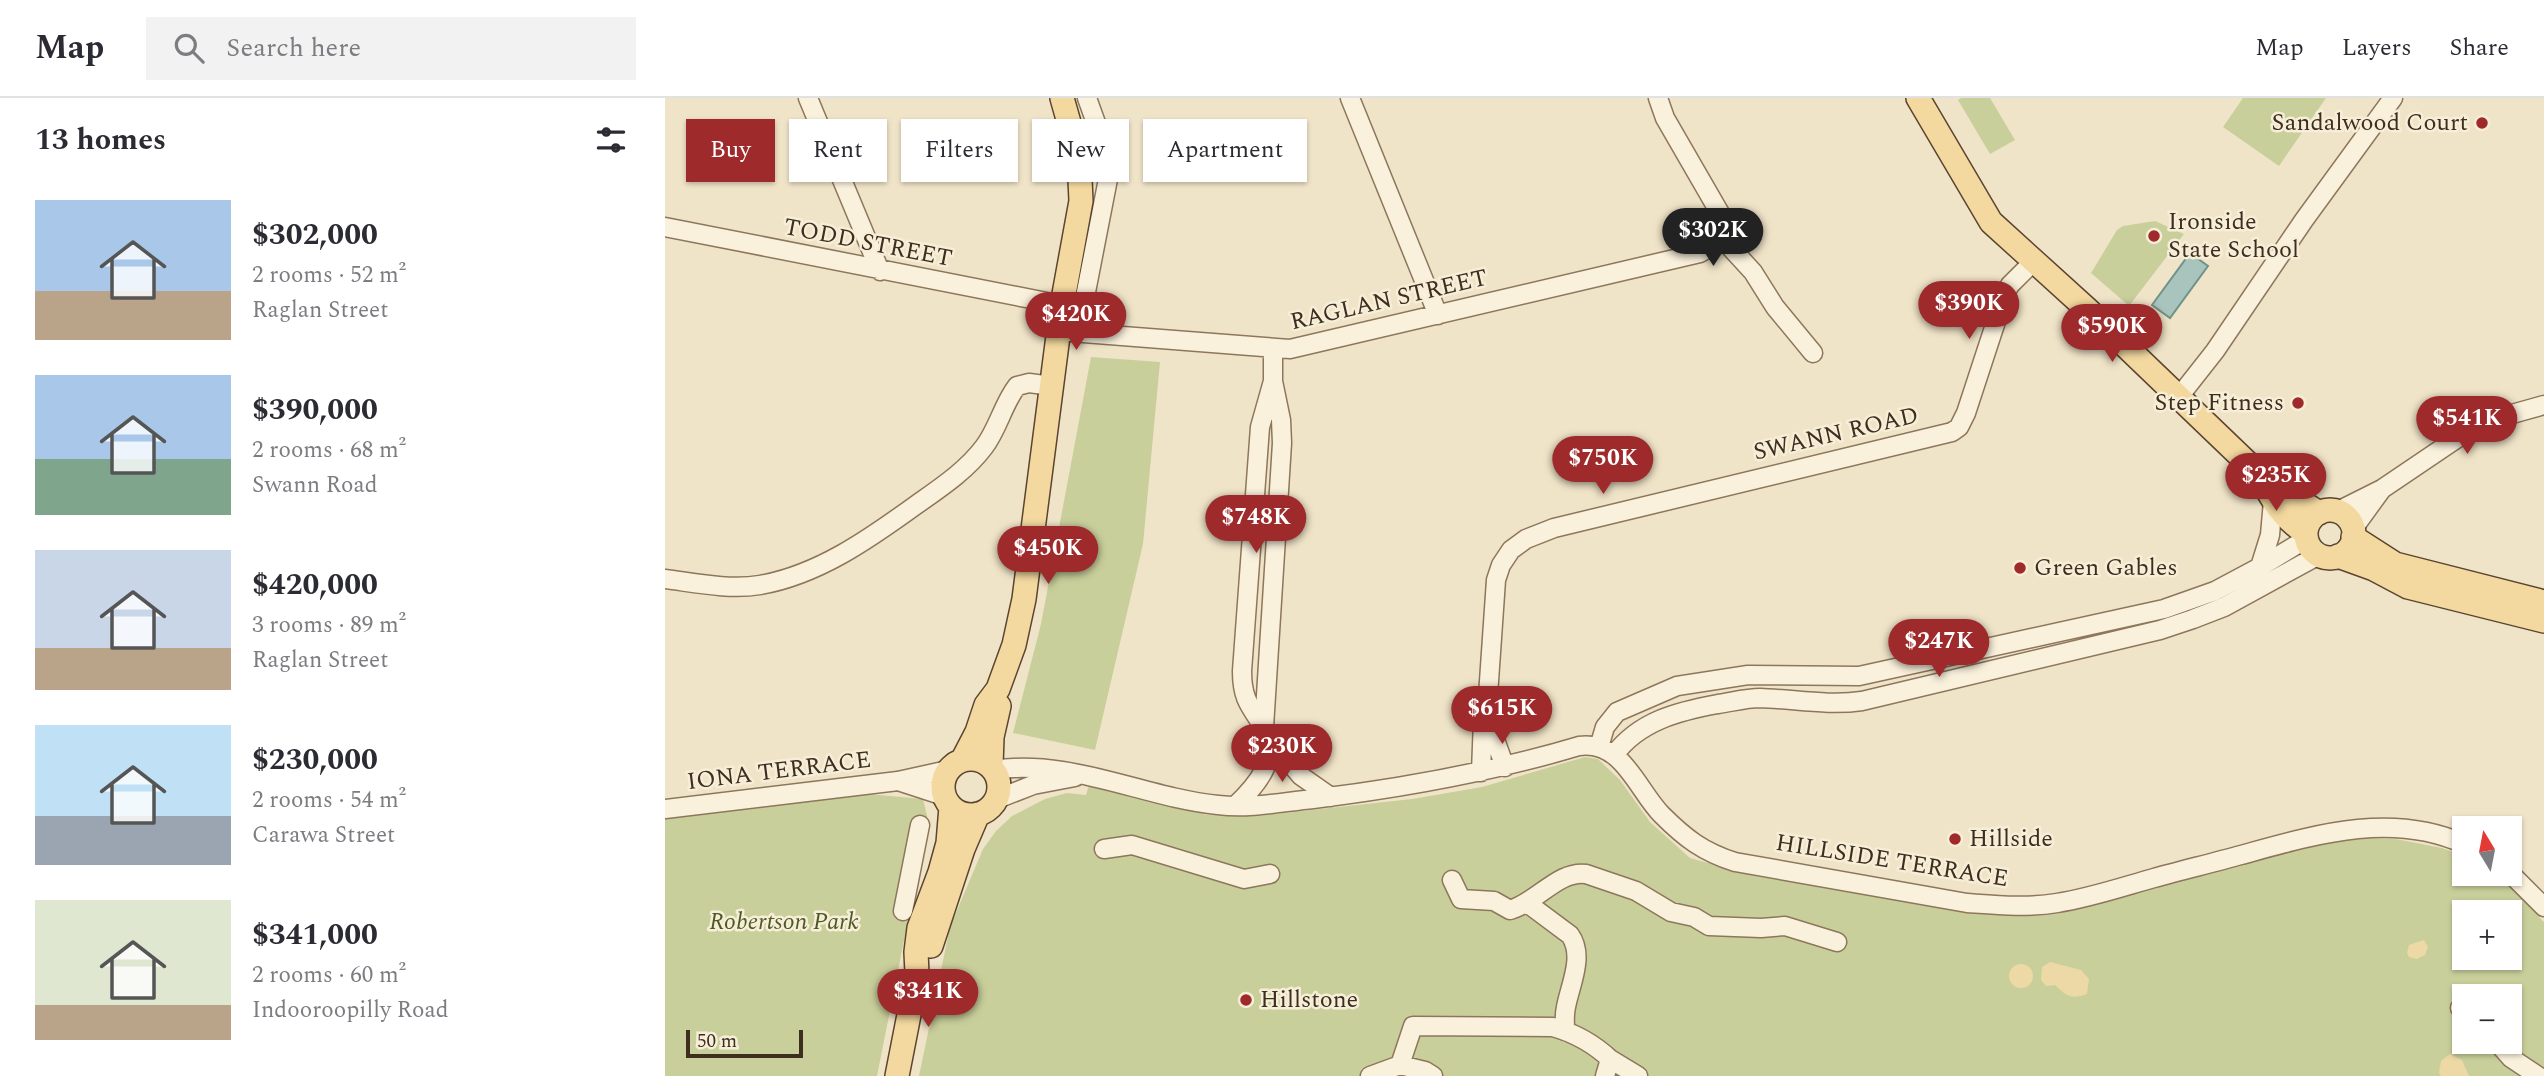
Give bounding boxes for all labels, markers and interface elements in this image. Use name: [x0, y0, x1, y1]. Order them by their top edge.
search box: [146, 17, 636, 80]
text: Map: [35, 23, 104, 73]
text: Search here: [226, 28, 361, 68]
icon: search: [170, 29, 208, 67]
text: Map: [2255, 30, 2304, 66]
text: Layers: [2342, 30, 2412, 66]
text: Share: [2450, 30, 2509, 66]
place label: Sandalwood Court: [2271, 105, 2468, 141]
marker: Sandalwood Court: [2474, 115, 2490, 131]
text: 13 homes: [35, 117, 166, 163]
chip: Buy: [686, 119, 775, 182]
chip: Rent: [789, 119, 887, 182]
chip: Filters: [901, 119, 1018, 182]
chip: New: [1032, 119, 1129, 182]
chip: Apartment: [1143, 119, 1307, 182]
icon: filters: [592, 121, 630, 159]
place label: Ironside State School: [2168, 204, 2299, 268]
pin: $302K: [1664, 208, 1762, 268]
street label: TODD STREET: [781, 209, 955, 277]
text: $302,000: [252, 212, 378, 258]
text: $302K: [1678, 213, 1748, 248]
icon: home: [91, 228, 175, 312]
marker: Ironside State School: [2146, 228, 2162, 244]
text: 2 rooms · 52 m²: [252, 258, 406, 293]
street label: RAGLAN STREET: [1287, 260, 1491, 340]
pin: $390K: [1920, 282, 2018, 341]
text: $390K: [1934, 286, 2004, 321]
pin: $420K: [1027, 292, 1125, 352]
text: Raglan Street: [252, 293, 388, 328]
text: $420K: [1041, 297, 1111, 332]
pin: $590K: [2063, 304, 2161, 364]
text: $590K: [2077, 309, 2147, 344]
place label: Step Fitness: [2154, 385, 2284, 421]
text: $390,000: [252, 387, 378, 433]
marker: Step Fitness: [2290, 395, 2306, 411]
pin: $541K: [2418, 396, 2516, 456]
street label: SWANN ROAD: [1750, 398, 1922, 470]
text: $541K: [2432, 401, 2502, 436]
icon: home: [91, 403, 175, 487]
text: 2 rooms · 68 m²: [252, 433, 406, 468]
pin: $750K: [1554, 436, 1652, 496]
text: $750K: [1568, 441, 1638, 476]
pin: $235K: [2227, 454, 2325, 513]
text: $235K: [2241, 458, 2311, 493]
text: Swann Road: [252, 468, 378, 503]
pin: $748K: [1207, 496, 1305, 555]
text: $748K: [1221, 500, 1291, 535]
pin: $450K: [999, 526, 1097, 586]
text: $450K: [1013, 531, 1083, 566]
place label: Green Gables: [2034, 550, 2178, 586]
marker: Green Gables: [2012, 560, 2028, 576]
text: $420,000: [252, 562, 378, 608]
icon: home: [91, 578, 175, 662]
text: 3 rooms · 89 m²: [252, 608, 406, 643]
pin: $247K: [1890, 620, 1988, 679]
text: $247K: [1904, 624, 1974, 659]
text: Raglan Street: [252, 643, 388, 678]
pin: $615K: [1453, 686, 1551, 746]
text: $615K: [1467, 691, 1537, 726]
pin: $230K: [1233, 724, 1331, 784]
text: $230K: [1247, 729, 1317, 764]
text: $230,000: [252, 737, 378, 783]
street label: IONA TERRACE: [685, 742, 873, 800]
icon: home: [91, 753, 175, 837]
text: 2 rooms · 54 m²: [252, 783, 406, 818]
north arrow: [2452, 816, 2522, 886]
map controls: [2452, 816, 2522, 1054]
text: Carawa Street: [252, 818, 395, 853]
place label: Hillside: [1969, 821, 2053, 857]
street label: HILLSIDE TERRACE: [1773, 825, 2011, 897]
marker: Hillside: [1947, 831, 1963, 847]
button: +: [2452, 900, 2522, 970]
park label: Robertson Park: [709, 904, 859, 940]
text: $341,000: [252, 912, 378, 958]
icon: home: [91, 928, 175, 1012]
text: 2 rooms · 60 m²: [252, 958, 406, 993]
pin: $341K: [879, 970, 977, 1029]
text: $341K: [893, 974, 963, 1009]
place label: Hillstone: [1260, 982, 1358, 1018]
button: −: [2452, 984, 2522, 1054]
marker: Hillstone: [1238, 992, 1254, 1008]
text: Indooroopilly Road: [252, 993, 449, 1028]
scale bar: [686, 1027, 803, 1059]
text: 50 m: [697, 1027, 737, 1056]

